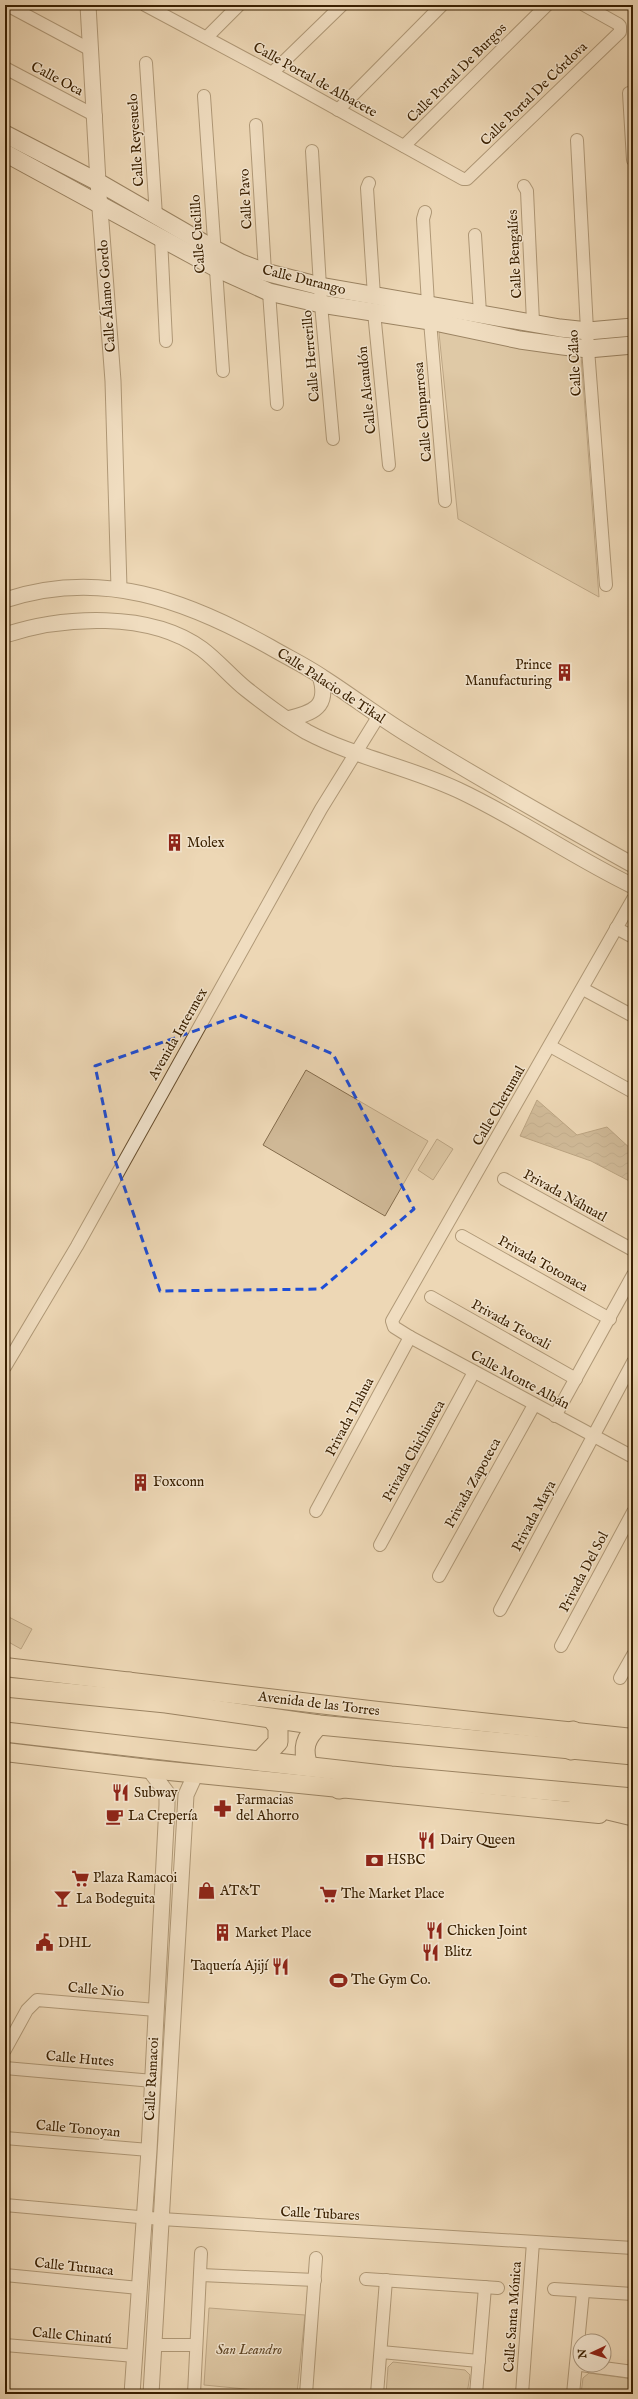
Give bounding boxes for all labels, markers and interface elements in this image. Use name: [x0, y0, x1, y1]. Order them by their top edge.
street label: Calle Portal De Burgos: [403, 19, 511, 127]
street label: Calle Portal de Albacete: [250, 38, 381, 122]
street label: Calle Portal De Córdova: [477, 38, 592, 150]
street label: Calle Oca: [28, 58, 87, 101]
street label: Calle Reyesuelo: [124, 92, 148, 187]
street label: Calle Pavo: [235, 168, 257, 230]
street label: Calle Cuclillo: [186, 193, 210, 274]
street label: Calle Bengalíes: [504, 209, 526, 299]
street label: Calle Álamo Gordo: [93, 239, 120, 353]
street label: Calle Durango: [260, 261, 348, 299]
street label: Calle Herrerillo: [298, 309, 324, 403]
street label: Calle Cálao: [564, 329, 586, 397]
street label: Calle Alcaudón: [353, 345, 381, 435]
street label: Calle Chuparrosa: [410, 360, 436, 463]
street label: Calle Palacio de Tikal: [273, 644, 389, 728]
place label: Prince Manufacturing: [465, 656, 553, 690]
building icon: Prince Manufacturing: [555, 663, 575, 683]
building icon: Molex: [164, 833, 184, 853]
place label: Molex: [187, 834, 225, 852]
street label: Avenida Intermex: [144, 985, 212, 1084]
street label: Calle Chetumal: [469, 1062, 529, 1149]
street label: Privada Náhuatl: [520, 1166, 610, 1226]
street label: Privada Totonaca: [495, 1232, 592, 1297]
street label: Privada Teocali: [468, 1296, 554, 1354]
street label: Calle Monte Albán: [467, 1346, 573, 1414]
street label: Privada Tlahua: [322, 1374, 379, 1459]
street label: Privada Chichimeca: [379, 1396, 450, 1505]
street label: Privada Zapoteca: [441, 1434, 506, 1531]
building icon: Foxconn: [130, 1472, 150, 1492]
place label: Foxconn: [153, 1473, 205, 1491]
street label: Privada Maya: [508, 1477, 561, 1554]
street label: Privada Del Sol: [555, 1528, 613, 1615]
street label: Avenida de las Torres: [256, 1687, 381, 1720]
restaurant icon: Subway: [111, 1783, 131, 1803]
place label: Subway: [134, 1784, 178, 1802]
place label: Farmacias del Ahorro: [236, 1791, 299, 1825]
pharmacy icon: Farmacias del Ahorro: [213, 1798, 233, 1818]
cafe icon: La Crepería: [105, 1806, 125, 1826]
place label: La Crepería: [128, 1807, 198, 1825]
restaurant icon: Dairy Queen: [417, 1830, 437, 1850]
place label: Dairy Queen: [440, 1831, 516, 1849]
bank icon: HSBC: [364, 1850, 384, 1870]
place label: HSBC: [387, 1851, 425, 1869]
supermarket icon: Plaza Ramacoi: [70, 1868, 90, 1888]
place label: Plaza Ramacoi: [93, 1869, 178, 1887]
shop icon: AT&T: [197, 1881, 217, 1901]
place label: AT&T: [219, 1882, 261, 1900]
supermarket icon: The Market Place: [318, 1884, 338, 1904]
place label: The Market Place: [341, 1885, 445, 1903]
bar icon: La Bodeguita: [53, 1889, 73, 1909]
place label: La Bodeguita: [76, 1890, 156, 1908]
restaurant icon: Chicken Joint: [424, 1921, 444, 1941]
place label: Chicken Joint: [447, 1922, 527, 1940]
building icon: Market Place: [212, 1923, 232, 1943]
place label: Market Place: [235, 1924, 312, 1942]
public building icon: DHL: [35, 1933, 55, 1953]
place label: DHL: [58, 1934, 91, 1952]
restaurant icon: Blitz: [421, 1942, 441, 1962]
place label: Blitz: [444, 1943, 473, 1961]
restaurant icon: Taquería Ajijí: [271, 1956, 291, 1976]
place label: Taquería Ajijí: [191, 1957, 269, 1975]
sports icon: The Gym Co.: [328, 1970, 348, 1990]
place label: The Gym Co.: [351, 1971, 431, 1989]
street label: Calle Nio: [67, 1979, 125, 2001]
street label: Calle Ramacoi: [141, 2036, 163, 2121]
street label: Calle Hutes: [45, 2047, 115, 2071]
street label: Calle Tonoyan: [35, 2116, 122, 2142]
street label: Calle Tubares: [280, 2203, 360, 2225]
street label: Calle Tutuaca: [33, 2254, 115, 2280]
street label: Calle Santa Mónica: [500, 2260, 526, 2373]
street label: Calle Chinatú: [31, 2324, 113, 2348]
north arrow: [572, 2333, 612, 2373]
park label: San Leandro: [216, 2341, 282, 2359]
text: N: [576, 2348, 590, 2360]

